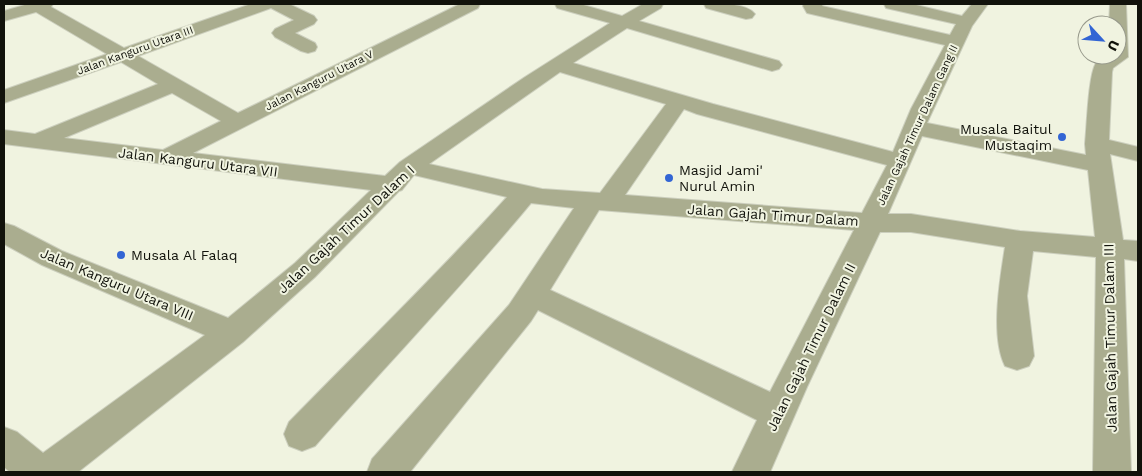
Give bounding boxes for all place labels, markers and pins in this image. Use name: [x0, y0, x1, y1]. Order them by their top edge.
place label: Musala Baitul Mustaqim: [960, 121, 1053, 153]
marker: Musala Baitul Mustaqim: [1056, 131, 1068, 143]
place label: Masjid Jami' Nurul Amin: [679, 162, 763, 194]
marker: Masjid Jami' Nurul Amin: [663, 172, 675, 184]
place label: Musala Al Falaq: [131, 247, 237, 263]
marker: Musala Al Falaq: [115, 249, 127, 261]

